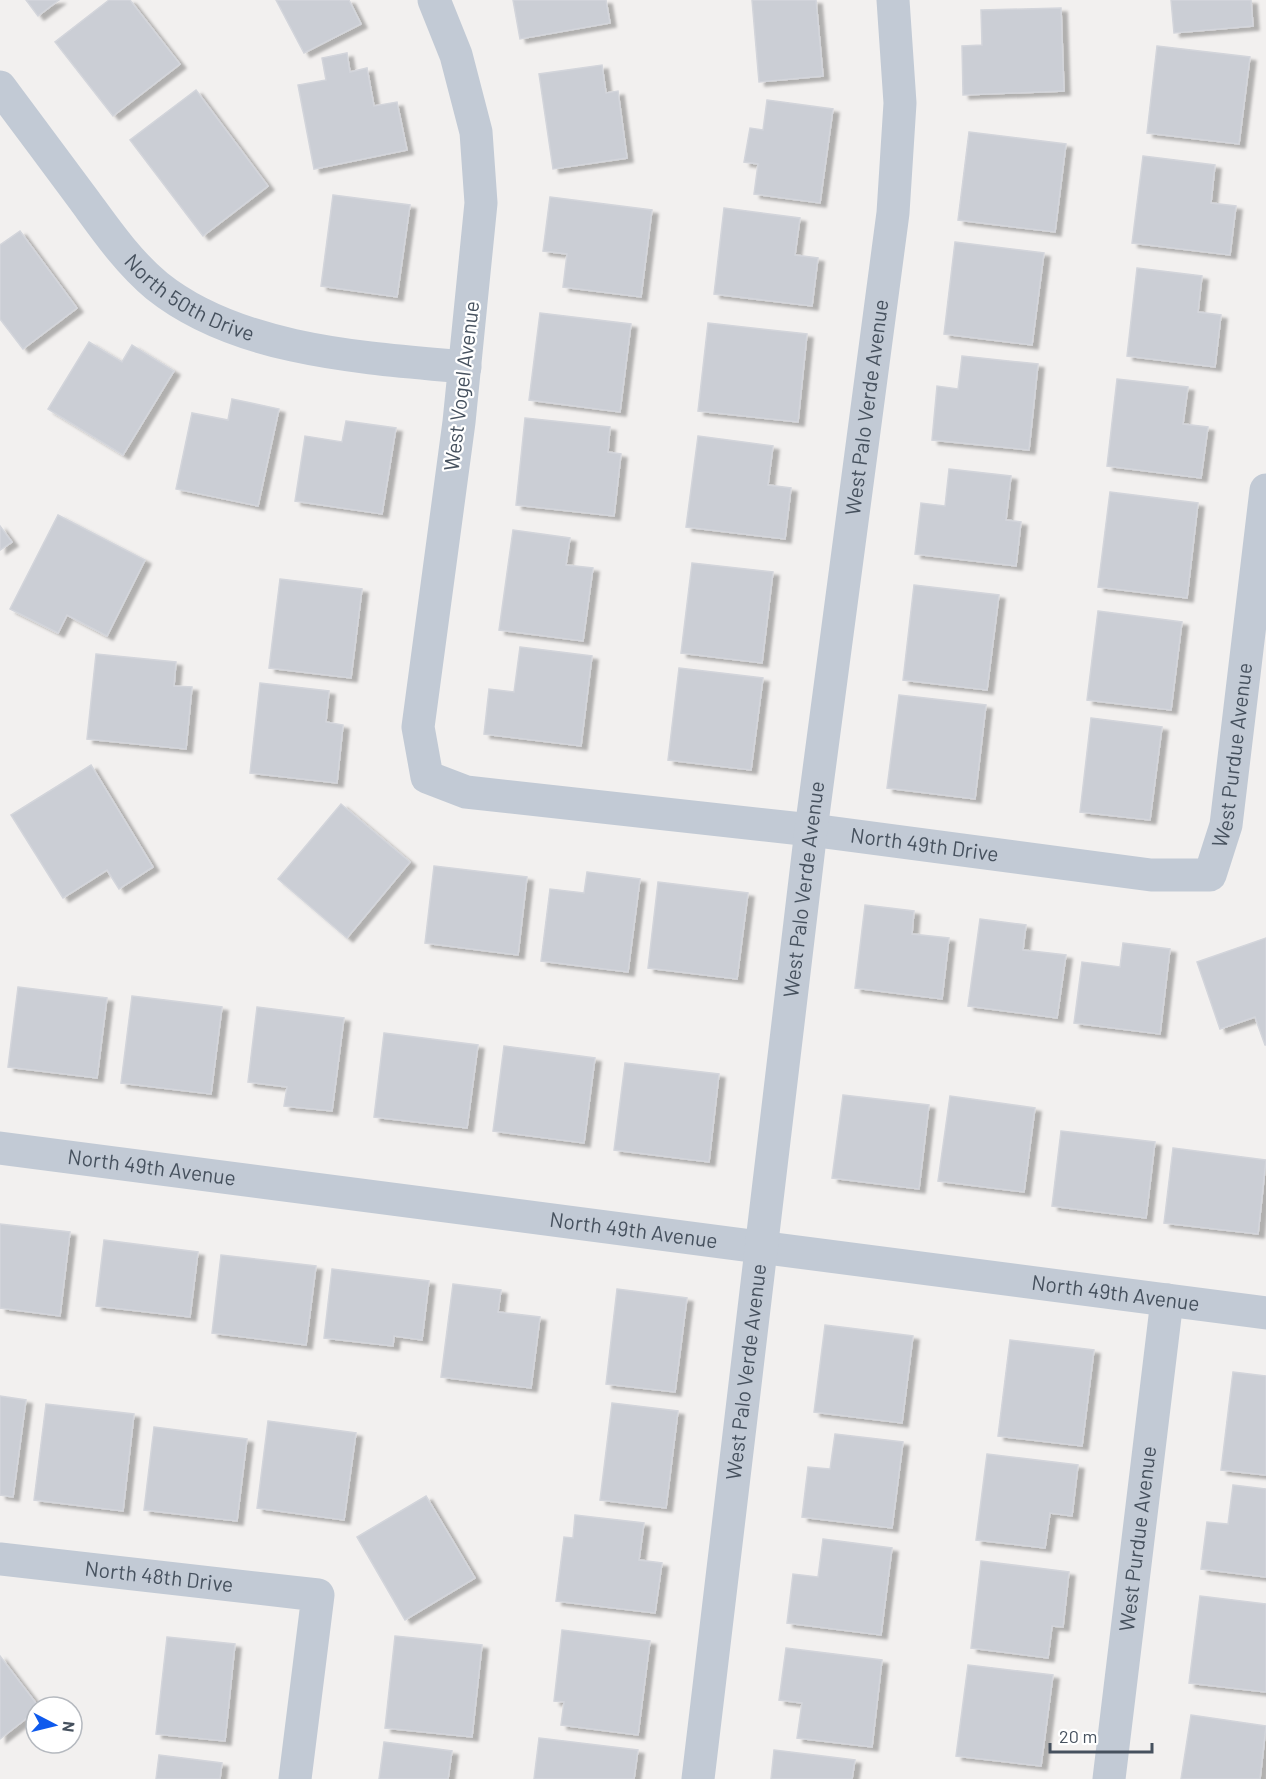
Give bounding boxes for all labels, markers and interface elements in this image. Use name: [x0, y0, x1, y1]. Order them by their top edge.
street label: North 50th Drive: [120, 248, 258, 345]
street label: West Palo Verde Avenue: [839, 298, 892, 517]
street label: West Vogel Avenue: [438, 299, 483, 472]
street label: West Purdue Avenue: [1206, 661, 1256, 850]
street label: West Palo Verde Avenue: [777, 779, 828, 999]
street label: North 49th Drive: [849, 821, 1000, 866]
street label: North 49th Avenue: [66, 1143, 237, 1190]
street label: North 49th Avenue: [548, 1206, 719, 1252]
street label: West Palo Verde Avenue: [720, 1262, 770, 1481]
street label: North 49th Avenue: [1030, 1269, 1201, 1315]
street label: West Purdue Avenue: [1113, 1444, 1160, 1633]
street label: North 48th Drive: [84, 1555, 235, 1596]
north arrow: [24, 1695, 84, 1755]
scale bar: [1050, 1716, 1152, 1754]
text: N: [59, 1720, 79, 1733]
text: 20 m: [1059, 1725, 1097, 1747]

